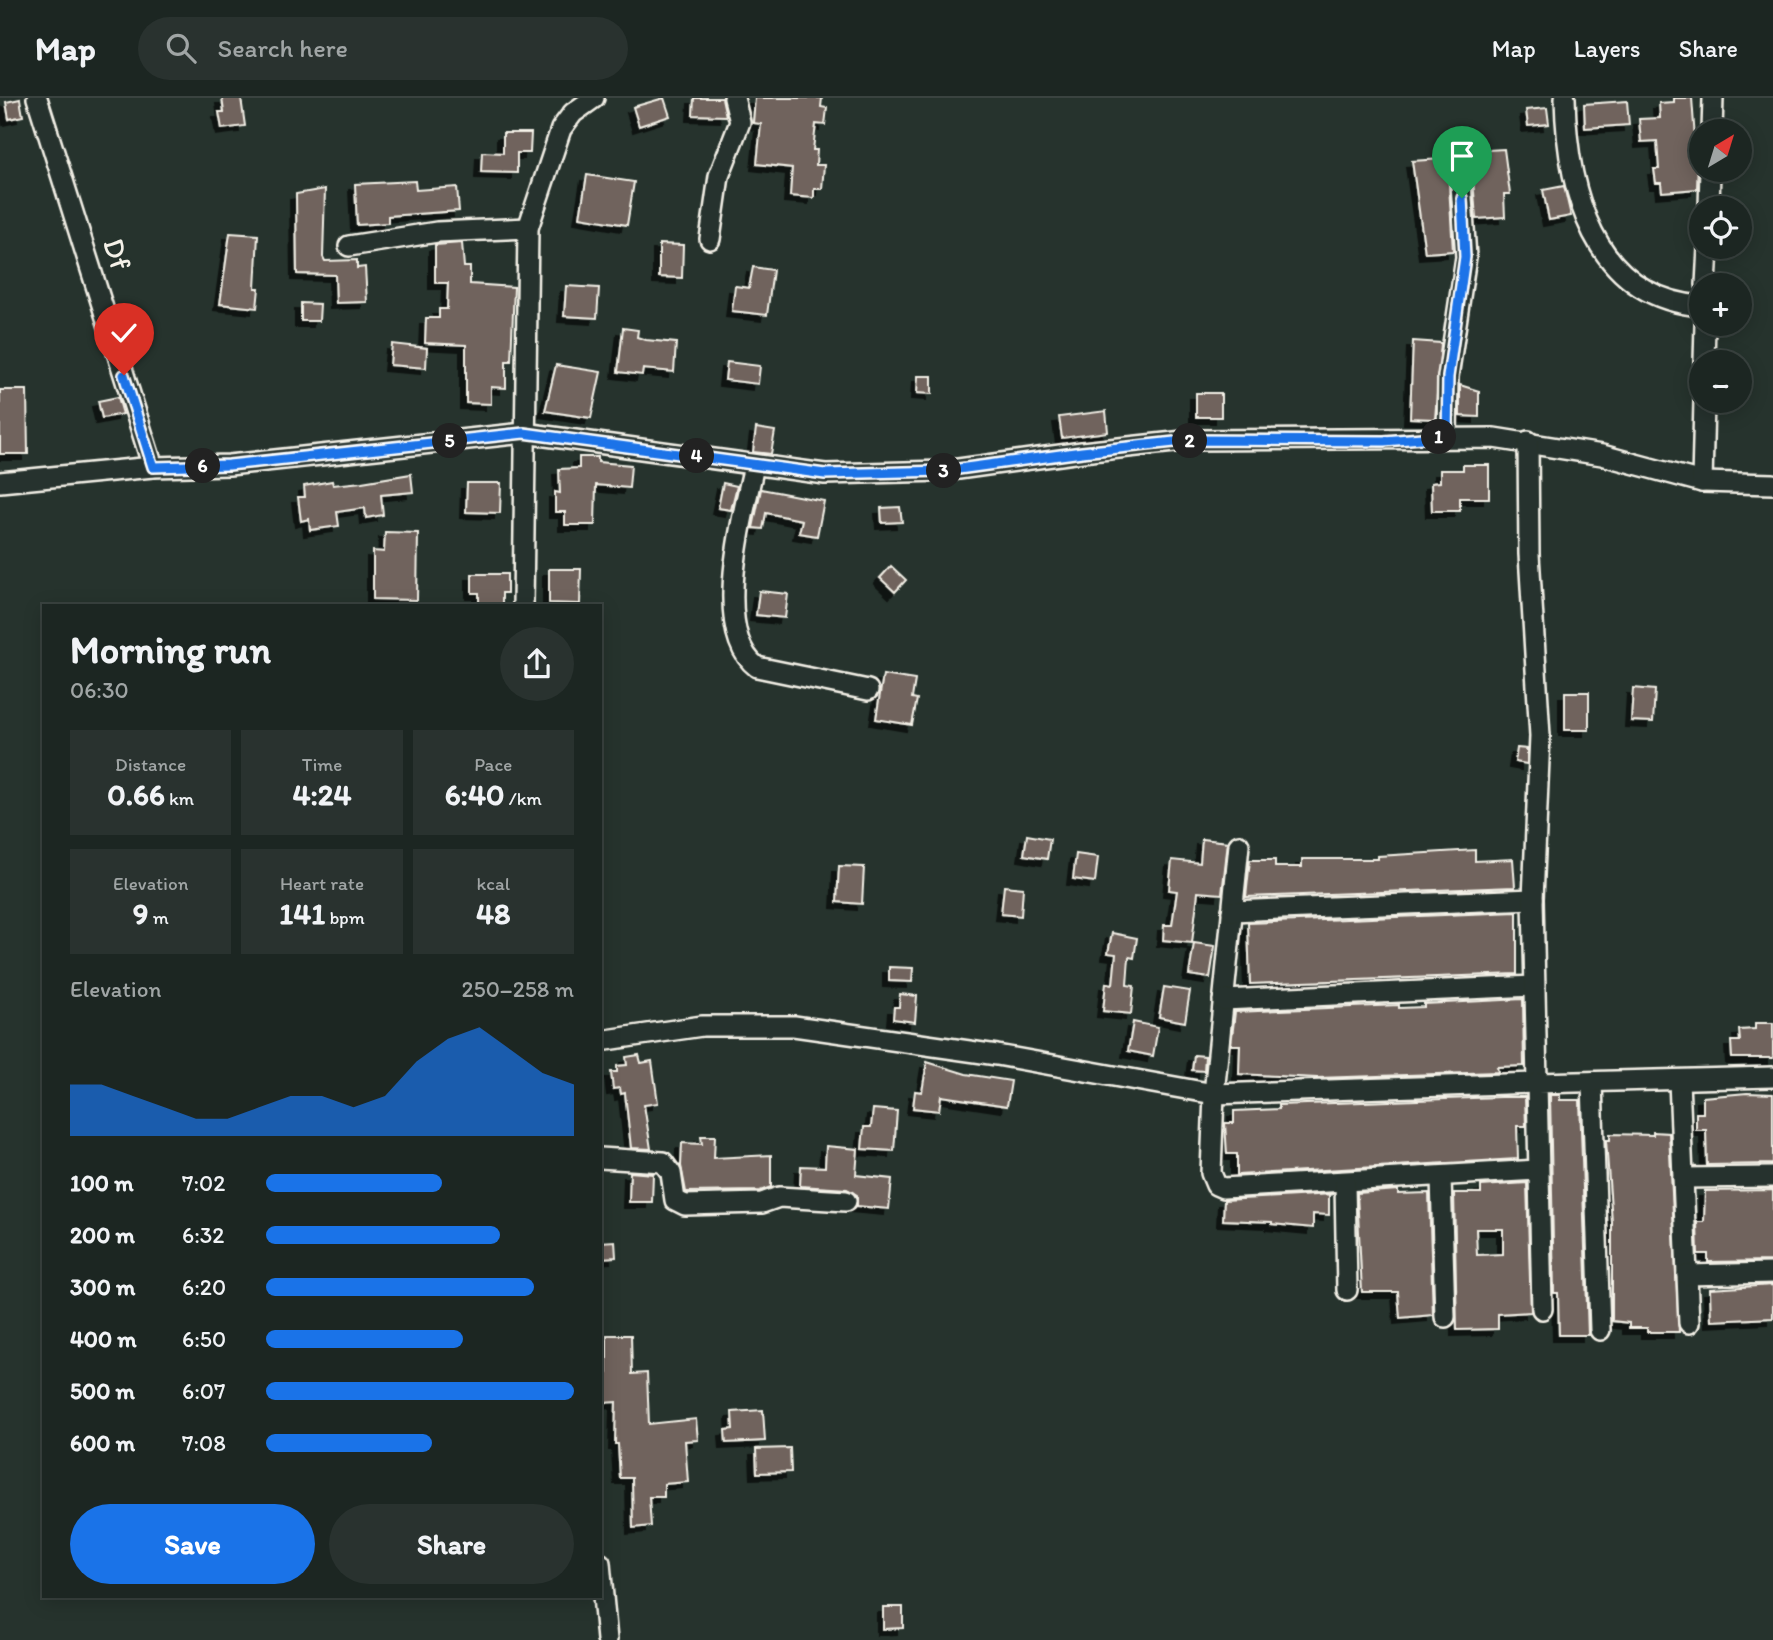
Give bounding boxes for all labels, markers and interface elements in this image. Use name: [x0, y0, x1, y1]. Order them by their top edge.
search box: [138, 17, 628, 80]
text: Map: [35, 29, 96, 68]
icon: search: [162, 29, 200, 67]
text: Search here: [218, 32, 348, 64]
text: Map: [1492, 34, 1536, 63]
text: Layers: [1574, 34, 1641, 63]
text: Share: [1679, 34, 1738, 63]
north arrow: [1689, 119, 1752, 182]
map controls: [1689, 119, 1752, 413]
pin: [1432, 126, 1492, 198]
icon: arrive: [1443, 137, 1481, 175]
button: locate: [1689, 196, 1752, 259]
street label: Df: [95, 234, 140, 275]
button: +: [1689, 273, 1752, 336]
pin: [94, 303, 154, 375]
icon: check: [105, 314, 143, 352]
button: −: [1689, 350, 1752, 413]
pin: 1: [1422, 420, 1456, 454]
pin: 5: [433, 424, 468, 458]
pin: 2: [1172, 424, 1208, 458]
text: 1: [1434, 425, 1443, 448]
text: 5: [445, 429, 454, 452]
text: 2: [1185, 429, 1195, 452]
pin: 4: [680, 438, 714, 474]
text: 4: [691, 444, 702, 467]
pin: 6: [186, 448, 220, 484]
text: 6: [197, 454, 208, 477]
pin: 3: [926, 454, 962, 488]
text: 3: [938, 459, 949, 482]
text: Morning run: [70, 627, 271, 673]
button: share: [500, 627, 574, 701]
text: 06:30: [70, 676, 129, 704]
text: Distance: [115, 753, 186, 776]
text: Time: [302, 753, 342, 776]
text: Pace: [474, 753, 512, 776]
text: 0.66: [107, 776, 165, 813]
text: 4:24: [292, 776, 352, 813]
text: 6:40: [445, 776, 504, 813]
text: km: [165, 787, 194, 810]
text: /km: [504, 787, 542, 810]
text: Elevation: [113, 872, 188, 895]
text: Heart rate: [280, 872, 364, 895]
text: kcal: [476, 872, 510, 895]
text: 9: [133, 895, 148, 932]
text: 141: [279, 895, 325, 932]
text: 48: [476, 895, 511, 932]
text: m: [148, 906, 169, 929]
text: bpm: [325, 906, 365, 929]
text: Elevation: [70, 975, 161, 1003]
text: 250–258 m: [462, 975, 574, 1003]
text: 100 m: [70, 1169, 134, 1197]
text: 7:02: [182, 1169, 225, 1197]
text: 200 m: [70, 1221, 135, 1249]
text: 6:32: [182, 1221, 224, 1249]
text: 300 m: [70, 1273, 135, 1301]
text: 6:20: [182, 1273, 226, 1301]
text: 400 m: [70, 1325, 137, 1353]
text: 6:50: [182, 1325, 226, 1353]
text: 500 m: [70, 1377, 135, 1405]
text: 6:07: [182, 1377, 225, 1405]
text: 600 m: [70, 1429, 135, 1457]
text: 7:08: [182, 1429, 226, 1457]
button: Save: [70, 1504, 315, 1584]
button: Share: [329, 1504, 574, 1584]

